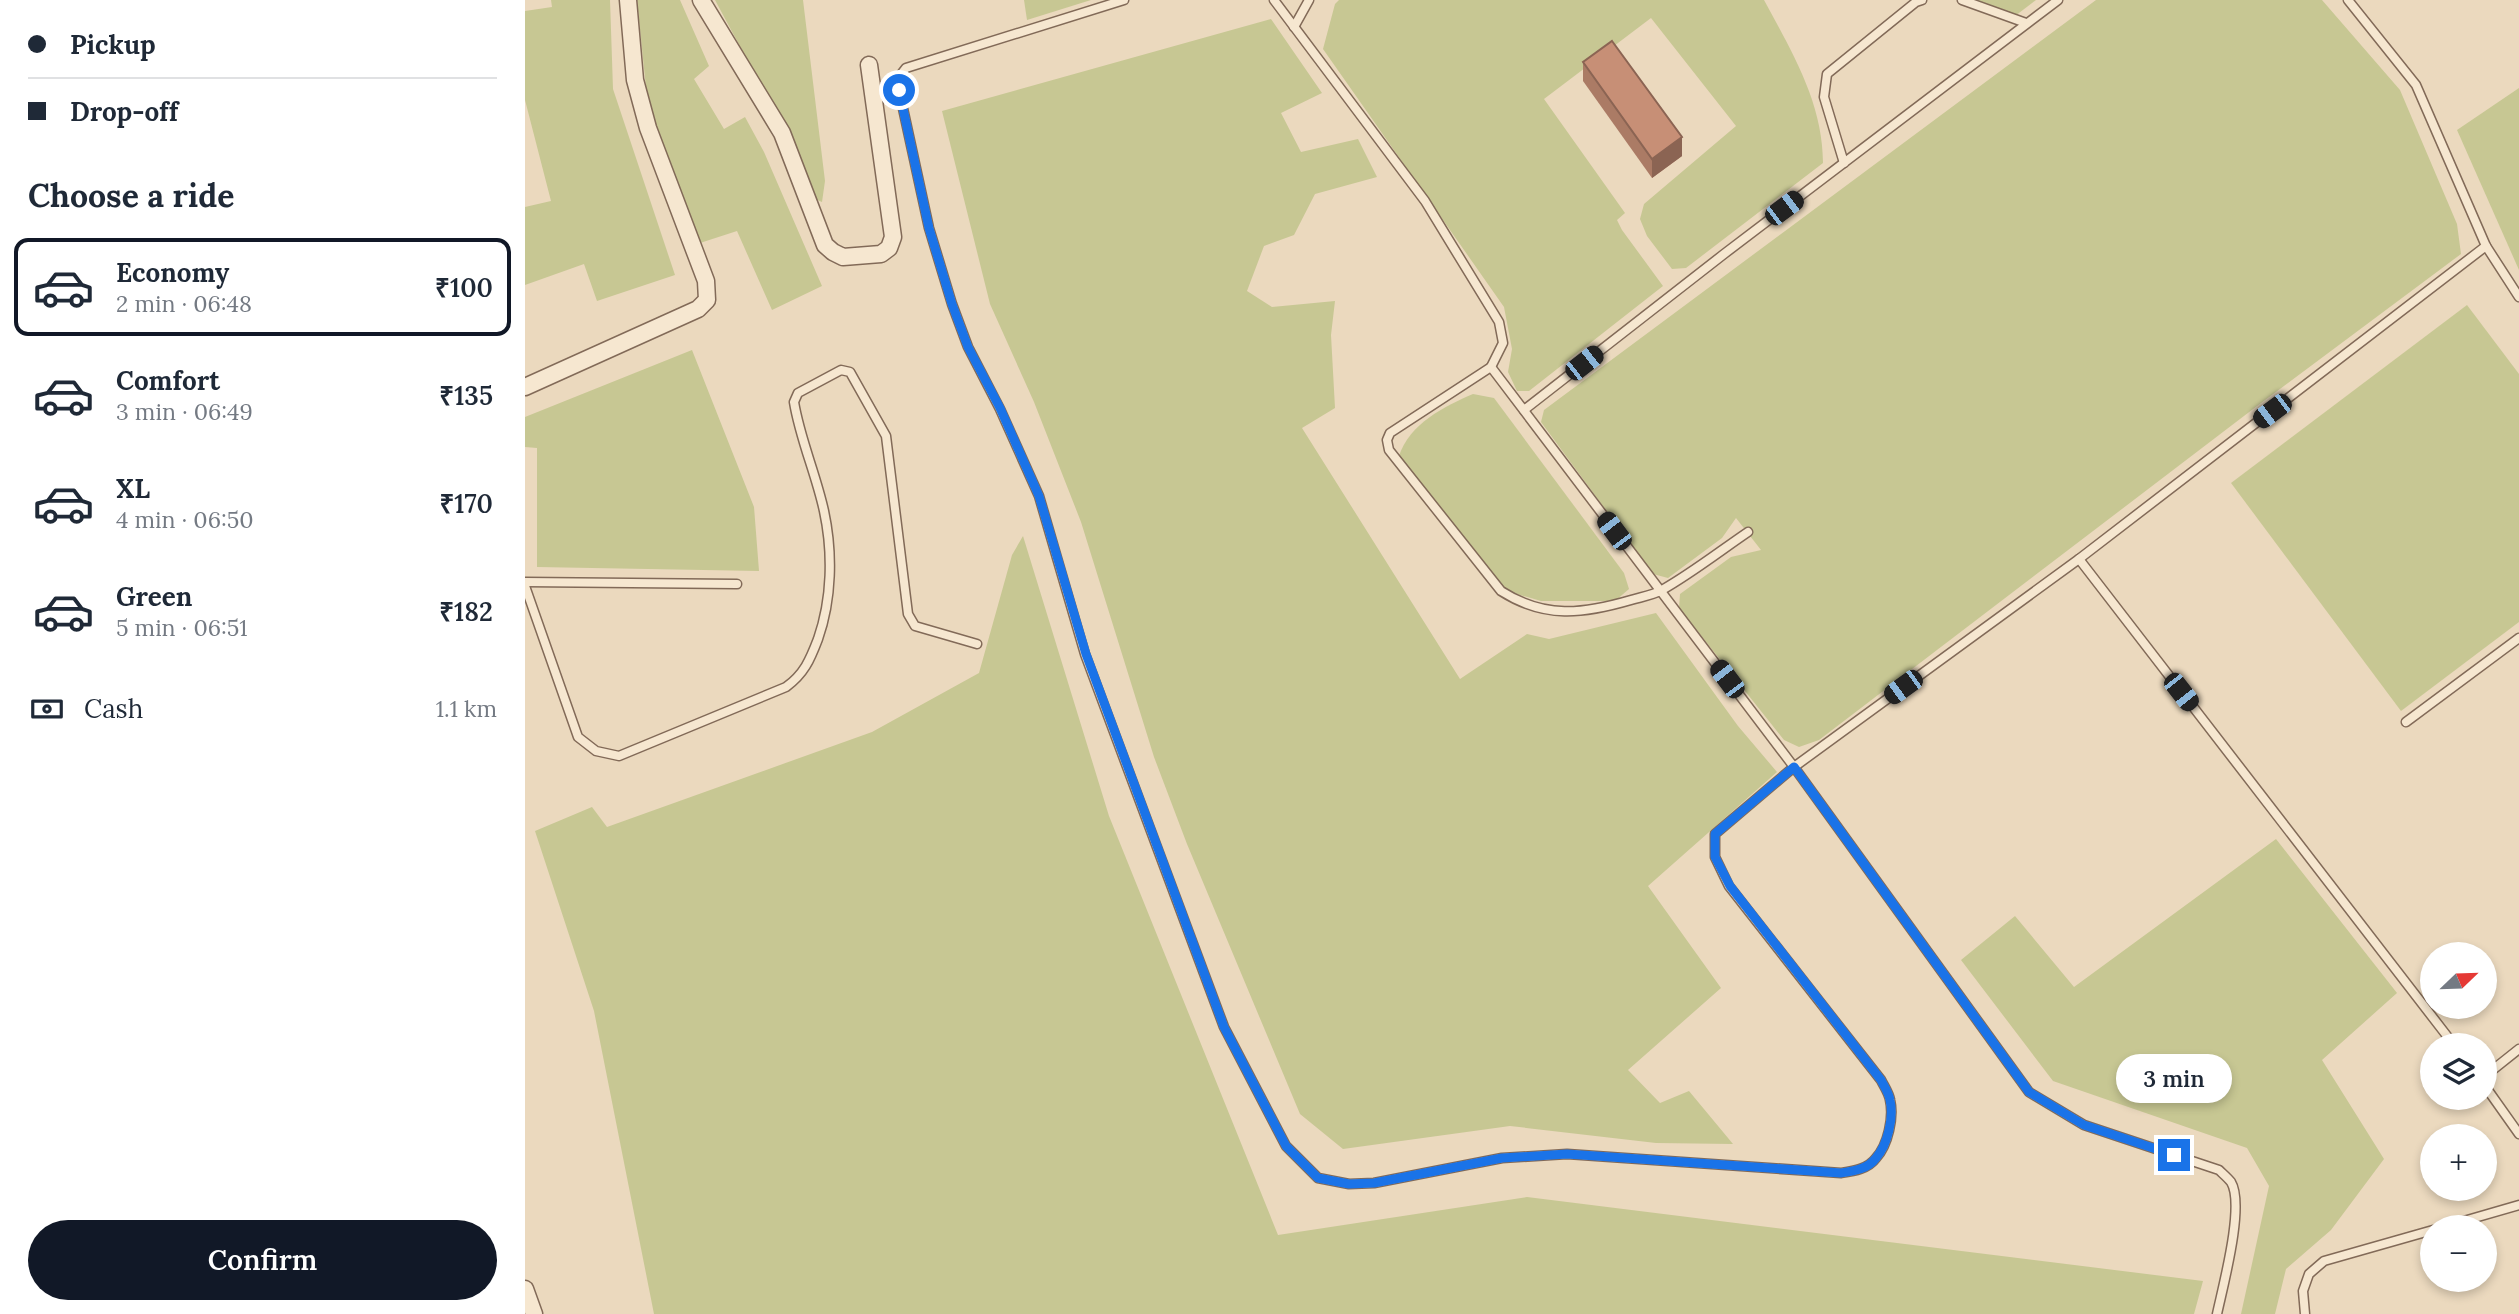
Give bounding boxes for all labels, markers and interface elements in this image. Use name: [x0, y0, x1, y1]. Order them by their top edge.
text: Pickup: [70, 28, 156, 61]
route start: [883, 74, 915, 106]
text: Drop-off: [70, 95, 178, 128]
text: Choose a ride: [28, 175, 235, 216]
car: [1761, 187, 1808, 229]
icon: car: [32, 256, 95, 319]
text: Economy: [116, 256, 229, 289]
text: ₹100: [435, 271, 493, 304]
text: 2 min · 06:48: [116, 289, 252, 318]
car: [1561, 342, 1608, 384]
icon: car: [32, 364, 95, 427]
text: Comfort: [116, 364, 220, 397]
text: ₹135: [439, 379, 493, 412]
car: [2249, 390, 2296, 432]
text: 3 min · 06:49: [116, 397, 253, 426]
icon: car: [32, 472, 95, 535]
text: XL: [116, 472, 150, 505]
text: ₹170: [439, 487, 493, 520]
text: 4 min · 06:50: [116, 505, 254, 534]
car: [1593, 508, 1636, 554]
icon: car: [32, 580, 95, 643]
text: Green: [116, 580, 192, 613]
text: ₹182: [439, 595, 493, 628]
text: 5 min · 06:51: [116, 613, 248, 642]
car: [1706, 656, 1749, 702]
car: [1880, 666, 1927, 708]
car: [2160, 669, 2203, 715]
icon: cash: [28, 690, 66, 728]
text: Cash: [84, 692, 143, 725]
text: 1.1 km: [436, 694, 497, 723]
north arrow: [2420, 942, 2497, 1018]
map controls: [2420, 942, 2497, 1292]
button: layers: [2420, 1033, 2497, 1110]
callout: 3 min: [2116, 1054, 2232, 1102]
text: 3 min: [2143, 1064, 2205, 1093]
button: +: [2420, 1124, 2497, 1201]
route end: [2158, 1139, 2190, 1171]
button: −: [2420, 1215, 2497, 1292]
button: Confirm: [28, 1220, 497, 1300]

